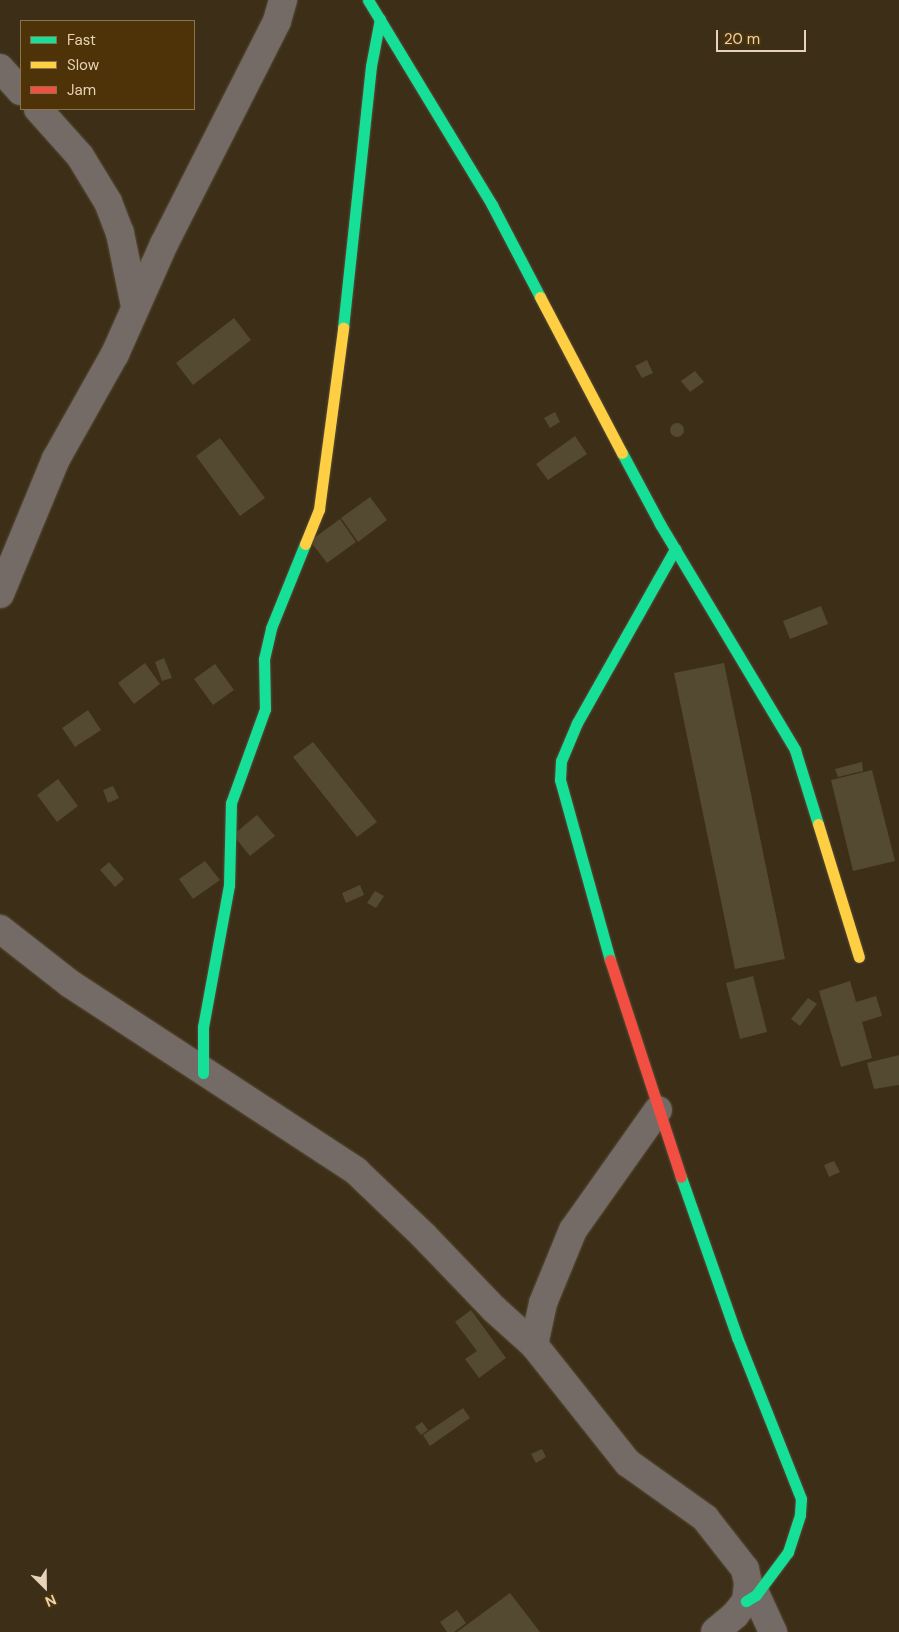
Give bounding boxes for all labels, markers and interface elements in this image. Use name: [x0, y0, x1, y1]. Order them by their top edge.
legend: [20, 20, 195, 110]
scale bar: [719, 20, 809, 52]
text: 20 m: [724, 29, 760, 49]
text: Fast: [67, 30, 96, 50]
text: Slow: [67, 55, 99, 75]
text: Jam: [67, 80, 96, 100]
north arrow: [20, 1562, 70, 1612]
text: N: [43, 1591, 59, 1611]

